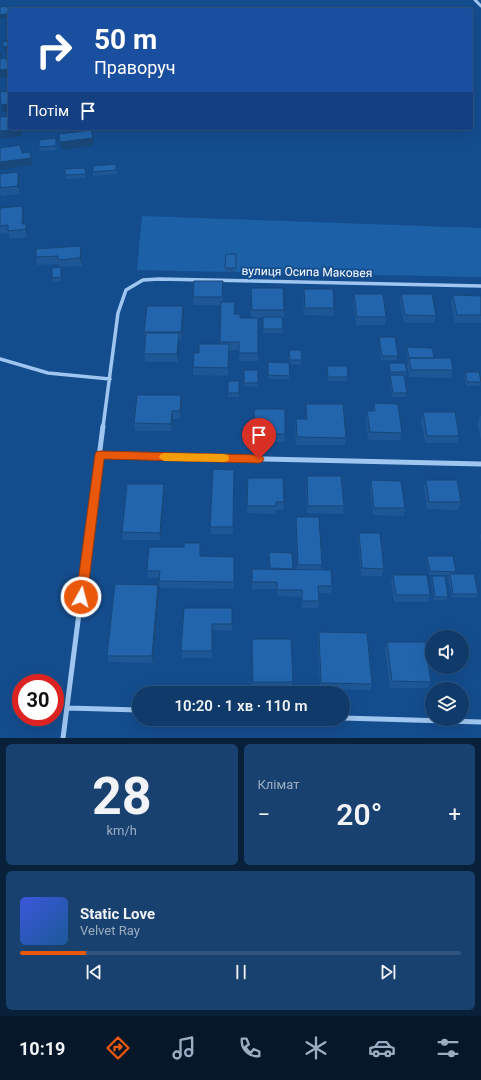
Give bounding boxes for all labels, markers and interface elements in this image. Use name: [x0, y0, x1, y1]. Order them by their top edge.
text: 50 m: [94, 23, 157, 56]
icon: right: [28, 24, 80, 76]
text: Праворуч: [94, 57, 176, 78]
icon: arrive: [77, 100, 99, 122]
text: Потім: [28, 102, 69, 120]
street label: вулиця Осипа Маковея: [242, 264, 372, 280]
pin: [242, 418, 276, 459]
icon: arrive: [248, 424, 270, 446]
position arrow: [60, 576, 102, 618]
map controls: [425, 630, 469, 726]
button: sound: [425, 630, 469, 674]
speed limit sign: 30: [12, 674, 64, 726]
button: layers: [425, 682, 469, 726]
text: 10:20 · 1 хв · 110 m: [175, 697, 307, 715]
text: 28: [92, 766, 152, 827]
text: Клімат: [258, 777, 299, 792]
text: 20°: [336, 797, 382, 832]
text: −: [258, 802, 270, 827]
text: +: [449, 802, 461, 827]
text: km/h: [106, 823, 137, 838]
text: Static Love: [80, 905, 155, 923]
text: Velvet Ray: [80, 923, 140, 938]
icon: previous: [83, 961, 105, 983]
icon: pause: [230, 961, 252, 983]
icon: next: [377, 961, 399, 983]
icon: directions: [104, 1034, 132, 1062]
icon: music: [170, 1034, 198, 1062]
icon: phone: [236, 1034, 264, 1062]
icon: climate: [302, 1034, 330, 1062]
icon: car: [368, 1034, 396, 1062]
icon: filters: [434, 1034, 462, 1062]
text: 10:19: [19, 1038, 65, 1059]

